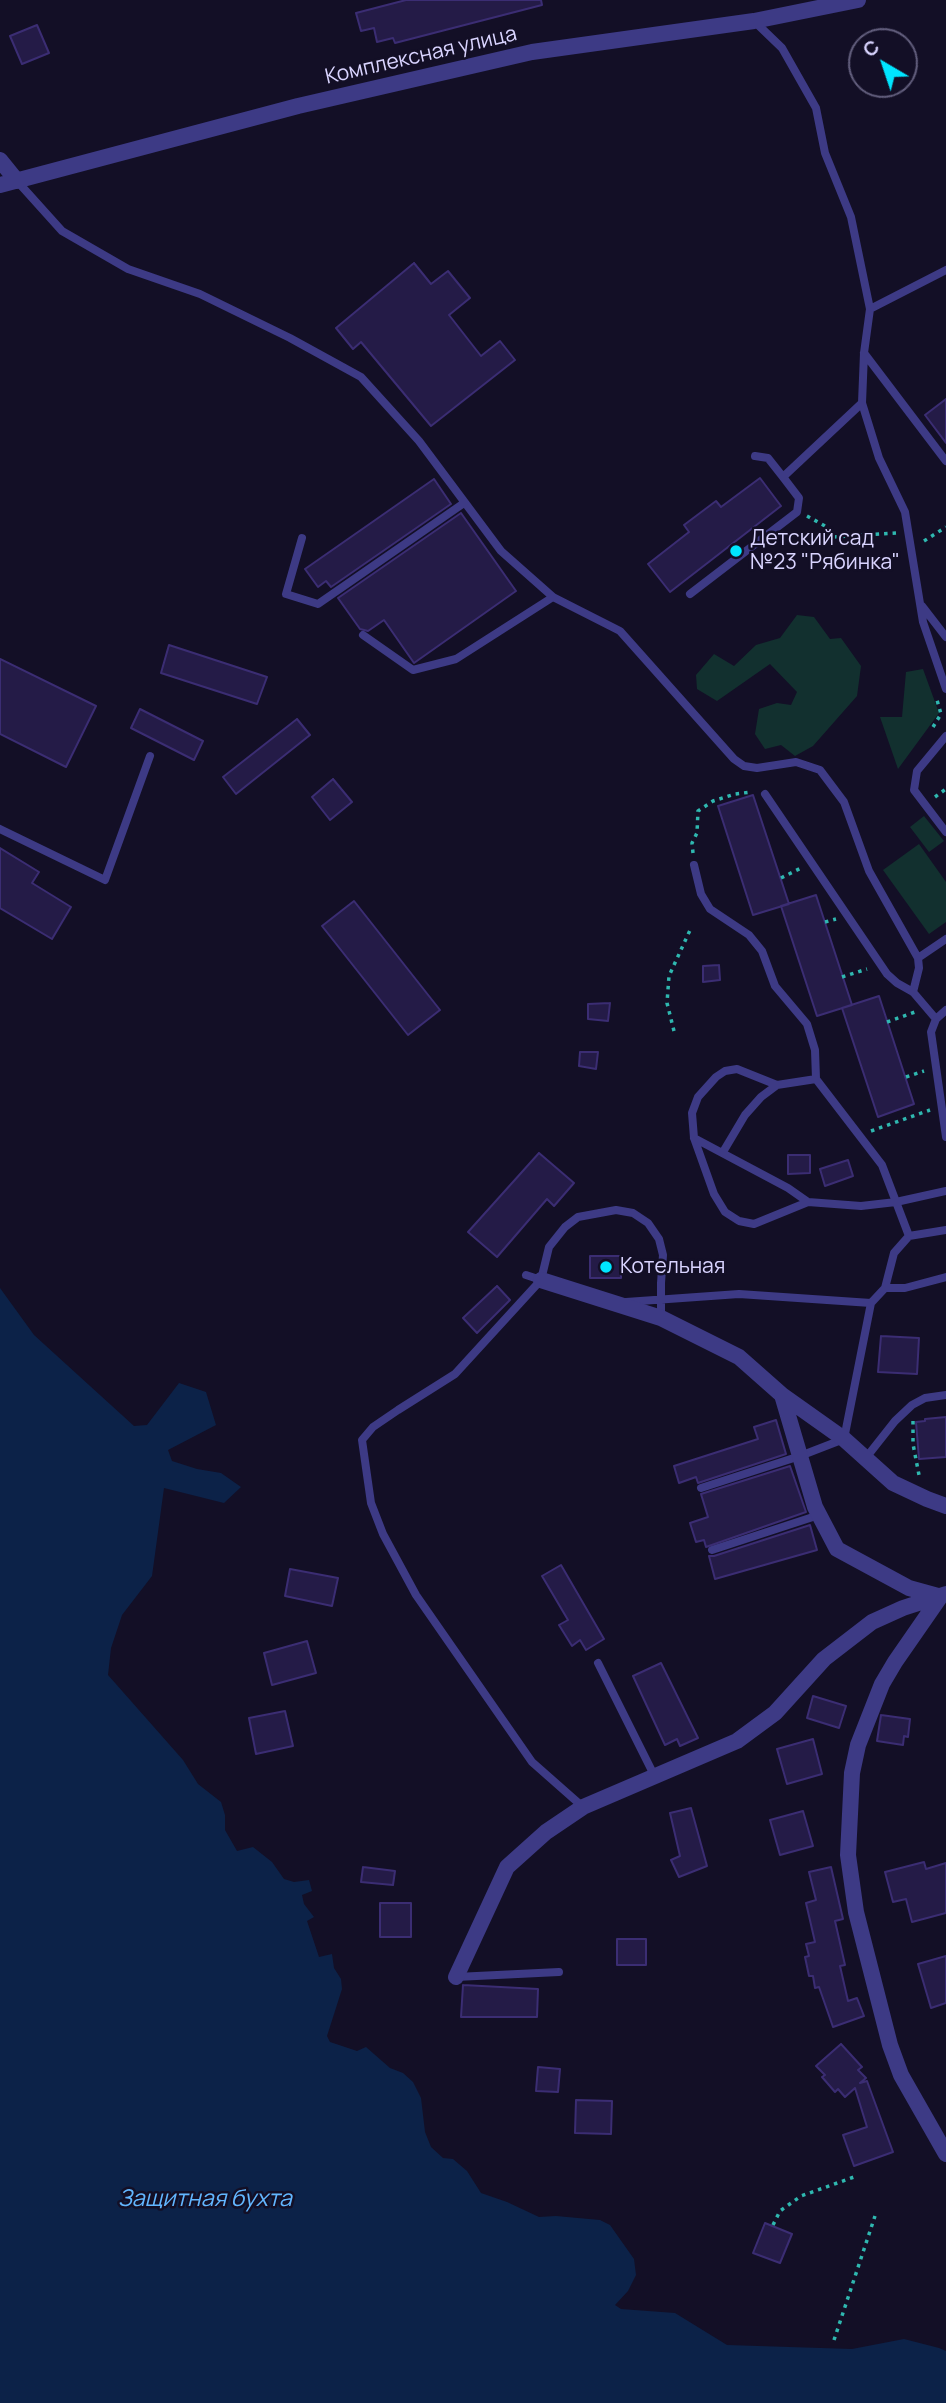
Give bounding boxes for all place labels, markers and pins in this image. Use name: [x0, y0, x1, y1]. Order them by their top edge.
place label: Детский сад №23 "Рябинка": [750, 526, 900, 576]
marker: Детский сад №23 "Рябинка": [728, 543, 744, 559]
place label: Котельная: [620, 1254, 725, 1280]
marker: Котельная: [598, 1259, 614, 1275]

